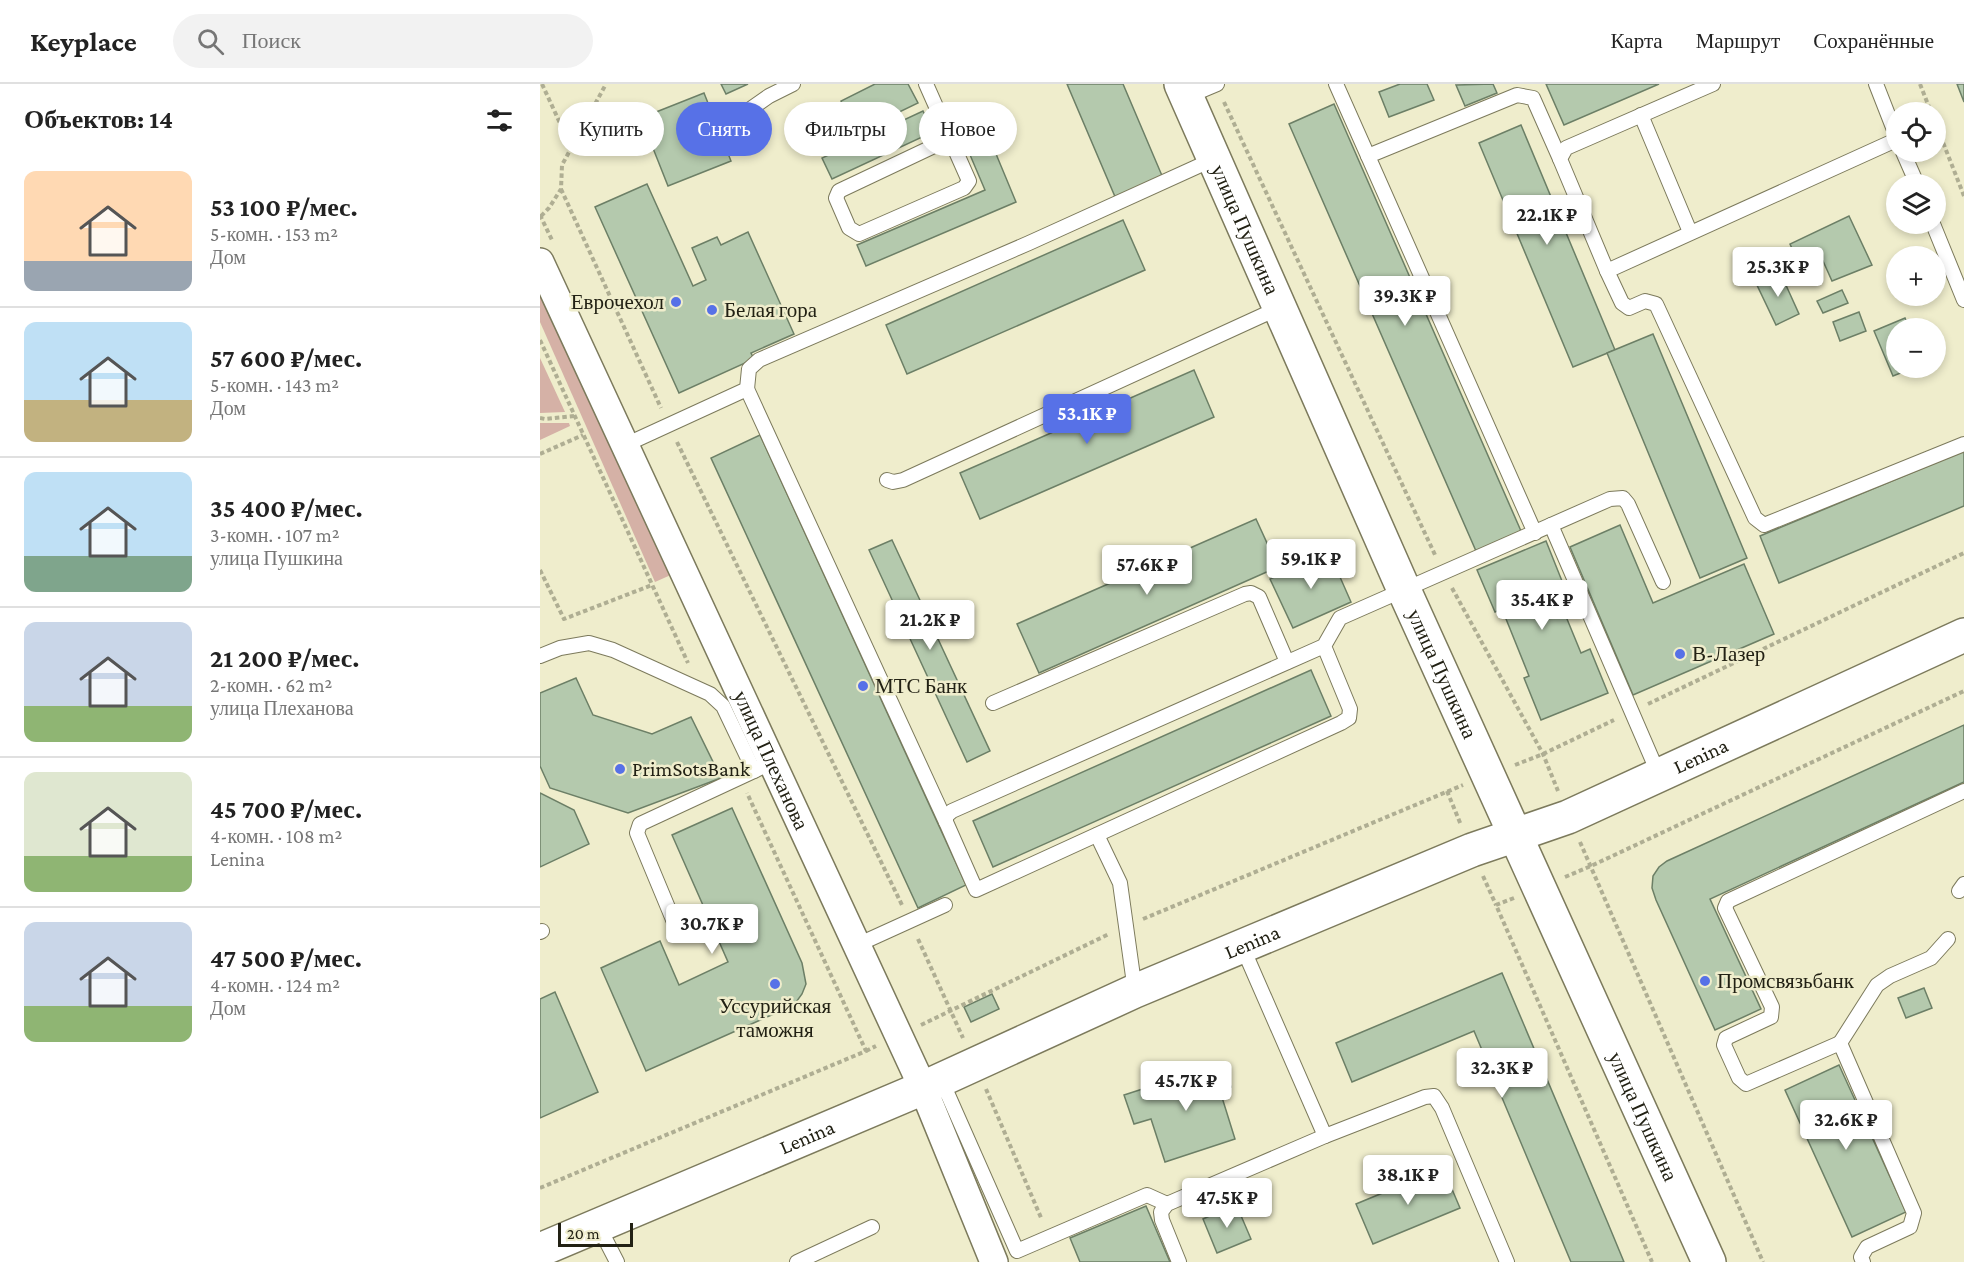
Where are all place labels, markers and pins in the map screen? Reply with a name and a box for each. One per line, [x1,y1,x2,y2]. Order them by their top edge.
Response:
pin: 22.1K ₽ [1492,195,1602,246]
pin: 25.3K ₽ [1723,247,1833,298]
pin: 39.3K ₽ [1350,276,1460,327]
place label: Еврочехол [571,290,664,314]
marker: Еврочехол [669,295,683,309]
place label: Белая гора [724,298,818,322]
marker: Белая гора [705,303,719,317]
pin: 53.1K ₽ [1032,394,1142,445]
pin: 59.1K ₽ [1256,539,1366,590]
pin: 57.6K ₽ [1092,545,1202,596]
pin: 35.4K ₽ [1487,580,1597,631]
pin: 21.2K ₽ [875,600,985,651]
place label: В-Лазер [1692,642,1765,666]
marker: В-Лазер [1673,647,1687,661]
place label: МТС Банк [875,674,968,698]
marker: МТС Банк [856,679,870,693]
place label: PrimSotsBank [632,757,750,781]
marker: PrimSotsBank [613,762,627,776]
pin: 30.7K ₽ [657,904,767,955]
place label: Промсвязьбанк [1717,969,1855,993]
marker: Промсвязьбанк [1698,974,1712,988]
marker: Уссурийская таможня [768,977,782,991]
place label: Уссурийская таможня [719,994,832,1042]
pin: 32.3K ₽ [1447,1048,1557,1099]
pin: 45.7K ₽ [1131,1061,1241,1112]
pin: 32.6K ₽ [1791,1100,1901,1151]
pin: 38.1K ₽ [1353,1155,1463,1206]
pin: 47.5K ₽ [1172,1178,1282,1229]

